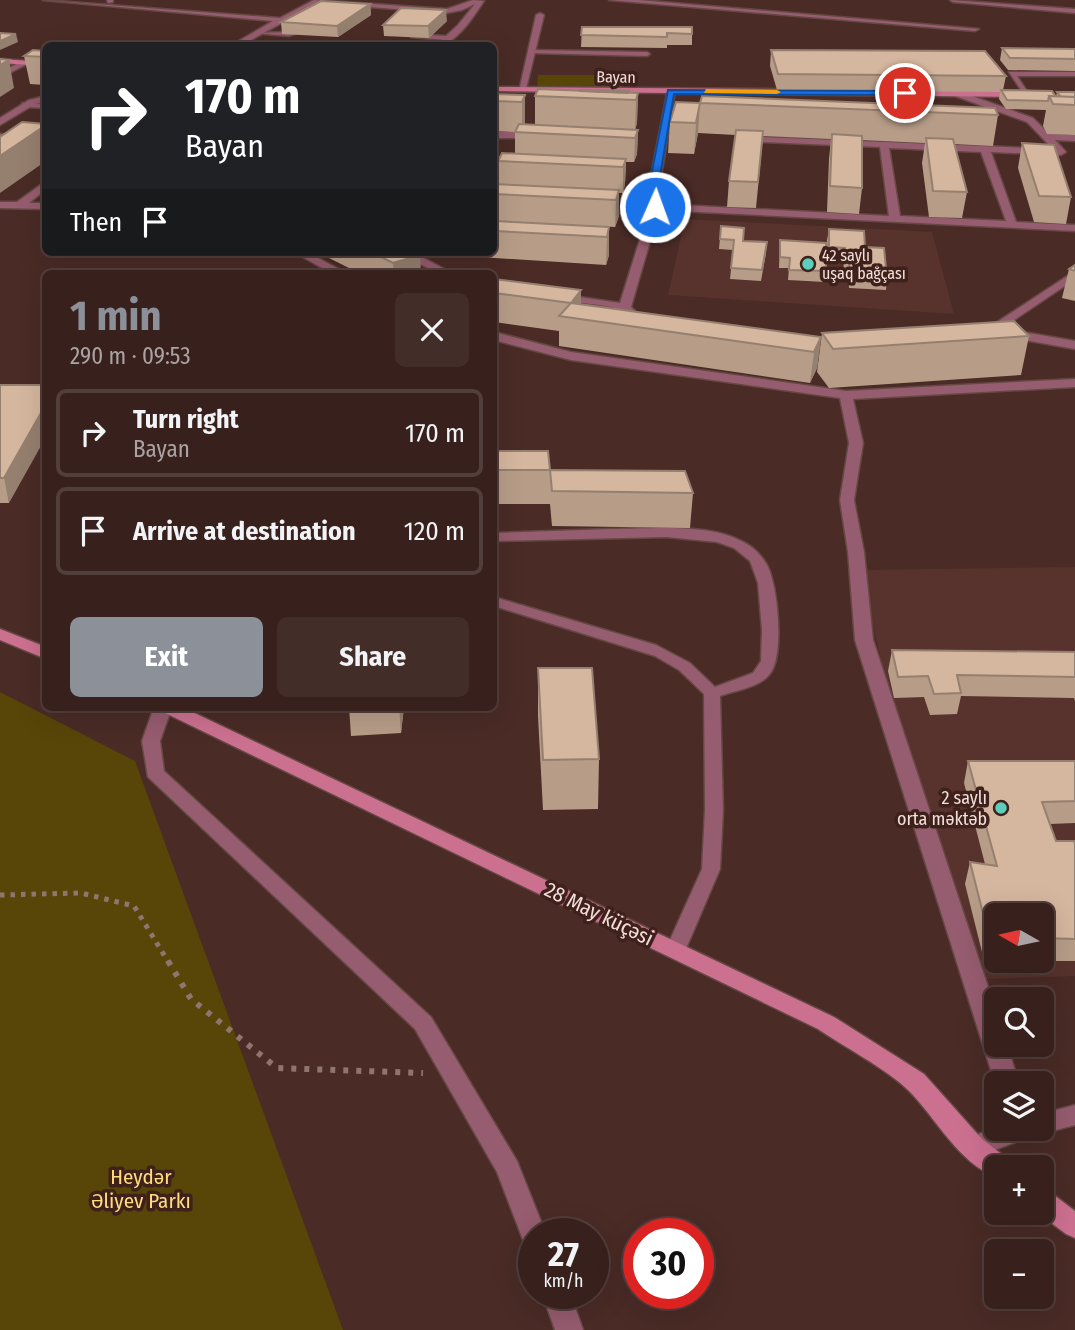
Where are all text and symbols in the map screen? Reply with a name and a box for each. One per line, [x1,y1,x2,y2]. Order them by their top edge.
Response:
pin [875,63,935,123]
text: 170 m [185,67,301,126]
street label: Bayan [596,67,636,87]
icon: right [70,70,161,161]
icon: arrive [886,74,924,112]
text: Bayan [185,127,264,165]
position arrow [618,170,692,244]
icon: arrive [136,203,174,241]
text: Then [70,207,122,238]
place label: 42 saylı uşaq bağçası [822,246,906,283]
marker: 42 saylı uşaq bağçası [800,256,816,272]
text: 1 min [70,291,161,341]
button: close [395,293,469,367]
text: 290 m · 09:53 [70,342,191,370]
text: Turn right [133,404,239,435]
icon: right [74,414,112,452]
text: 170 m [405,418,465,449]
text: Bayan [133,435,190,463]
icon: arrive [74,512,112,550]
text: Arrive at destination [133,516,356,547]
text: 120 m [404,516,465,547]
button: Exit [70,617,263,697]
button: Share [277,617,469,697]
place label: 2 saylı orta məktəb [897,787,987,830]
marker: 2 saylı orta məktəb [993,800,1009,816]
street label: 28 May küçəsi [540,876,658,952]
north arrow [984,903,1054,973]
map controls [984,903,1054,1309]
button: search [984,987,1054,1057]
button: layers [984,1071,1054,1141]
button: + [984,1155,1054,1225]
park label: Heydər Əliyev Parkı [91,1164,191,1214]
speed limit sign: 30 [623,1218,714,1309]
text: 27 [548,1233,579,1275]
button: − [984,1239,1054,1309]
text: km/h [543,1270,584,1292]

